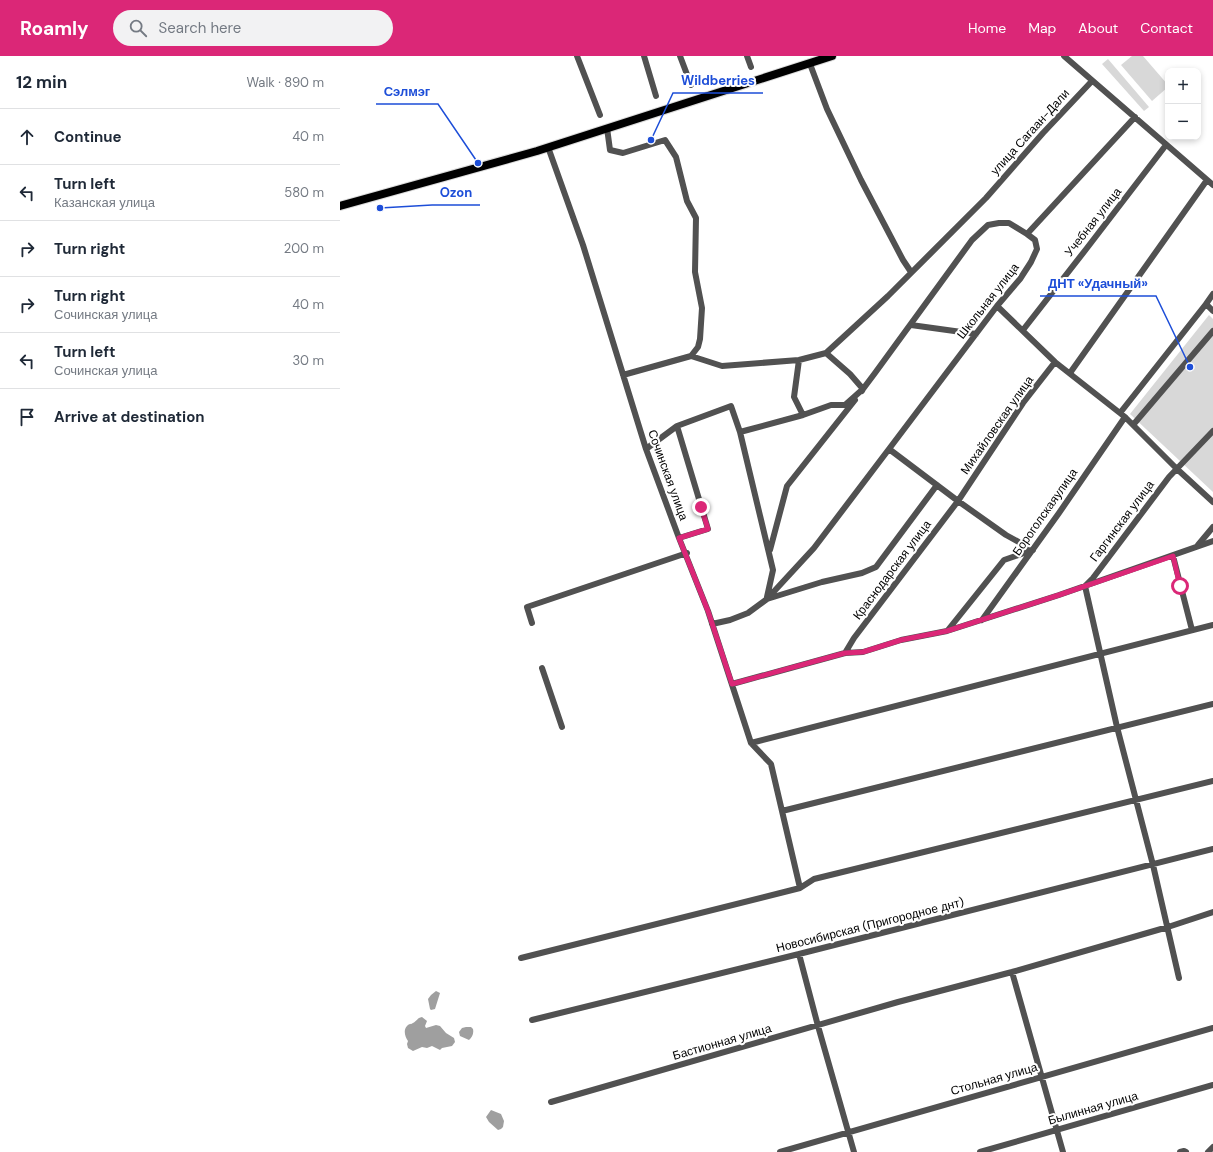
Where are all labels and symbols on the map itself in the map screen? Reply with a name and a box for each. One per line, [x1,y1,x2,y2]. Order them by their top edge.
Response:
callout: Wildberries [673,68,763,93]
text: Wildberries [681,72,755,89]
callout: Сэлмэг [376,79,438,104]
text: Сэлмэг [384,83,431,100]
street label: улица Сагаан-Дали [987,85,1073,179]
callout: Ozon [432,180,480,205]
text: Ozon [440,184,472,201]
street label: Учебная улица [1061,184,1125,260]
street label: Школьная улица [953,260,1023,342]
callout: ДНТ «Удачный» [1040,271,1156,296]
text: ДНТ «Удачный» [1048,275,1148,292]
street label: Михайловская улица [957,372,1037,477]
street label: Сочинская улица [644,427,692,523]
street label: Бороголскаяулица [1009,465,1081,559]
street label: Гаргинская улица [1086,477,1158,565]
route end [692,498,710,516]
street label: Краснодарская улица [849,517,935,623]
route start [1171,577,1189,595]
street label: Новосибирская (Пригородное днт) [774,894,966,956]
street label: Бастионная улица [671,1020,774,1064]
street label: Стольная улица [949,1059,1040,1099]
street label: Былинная улица [1046,1087,1140,1128]

